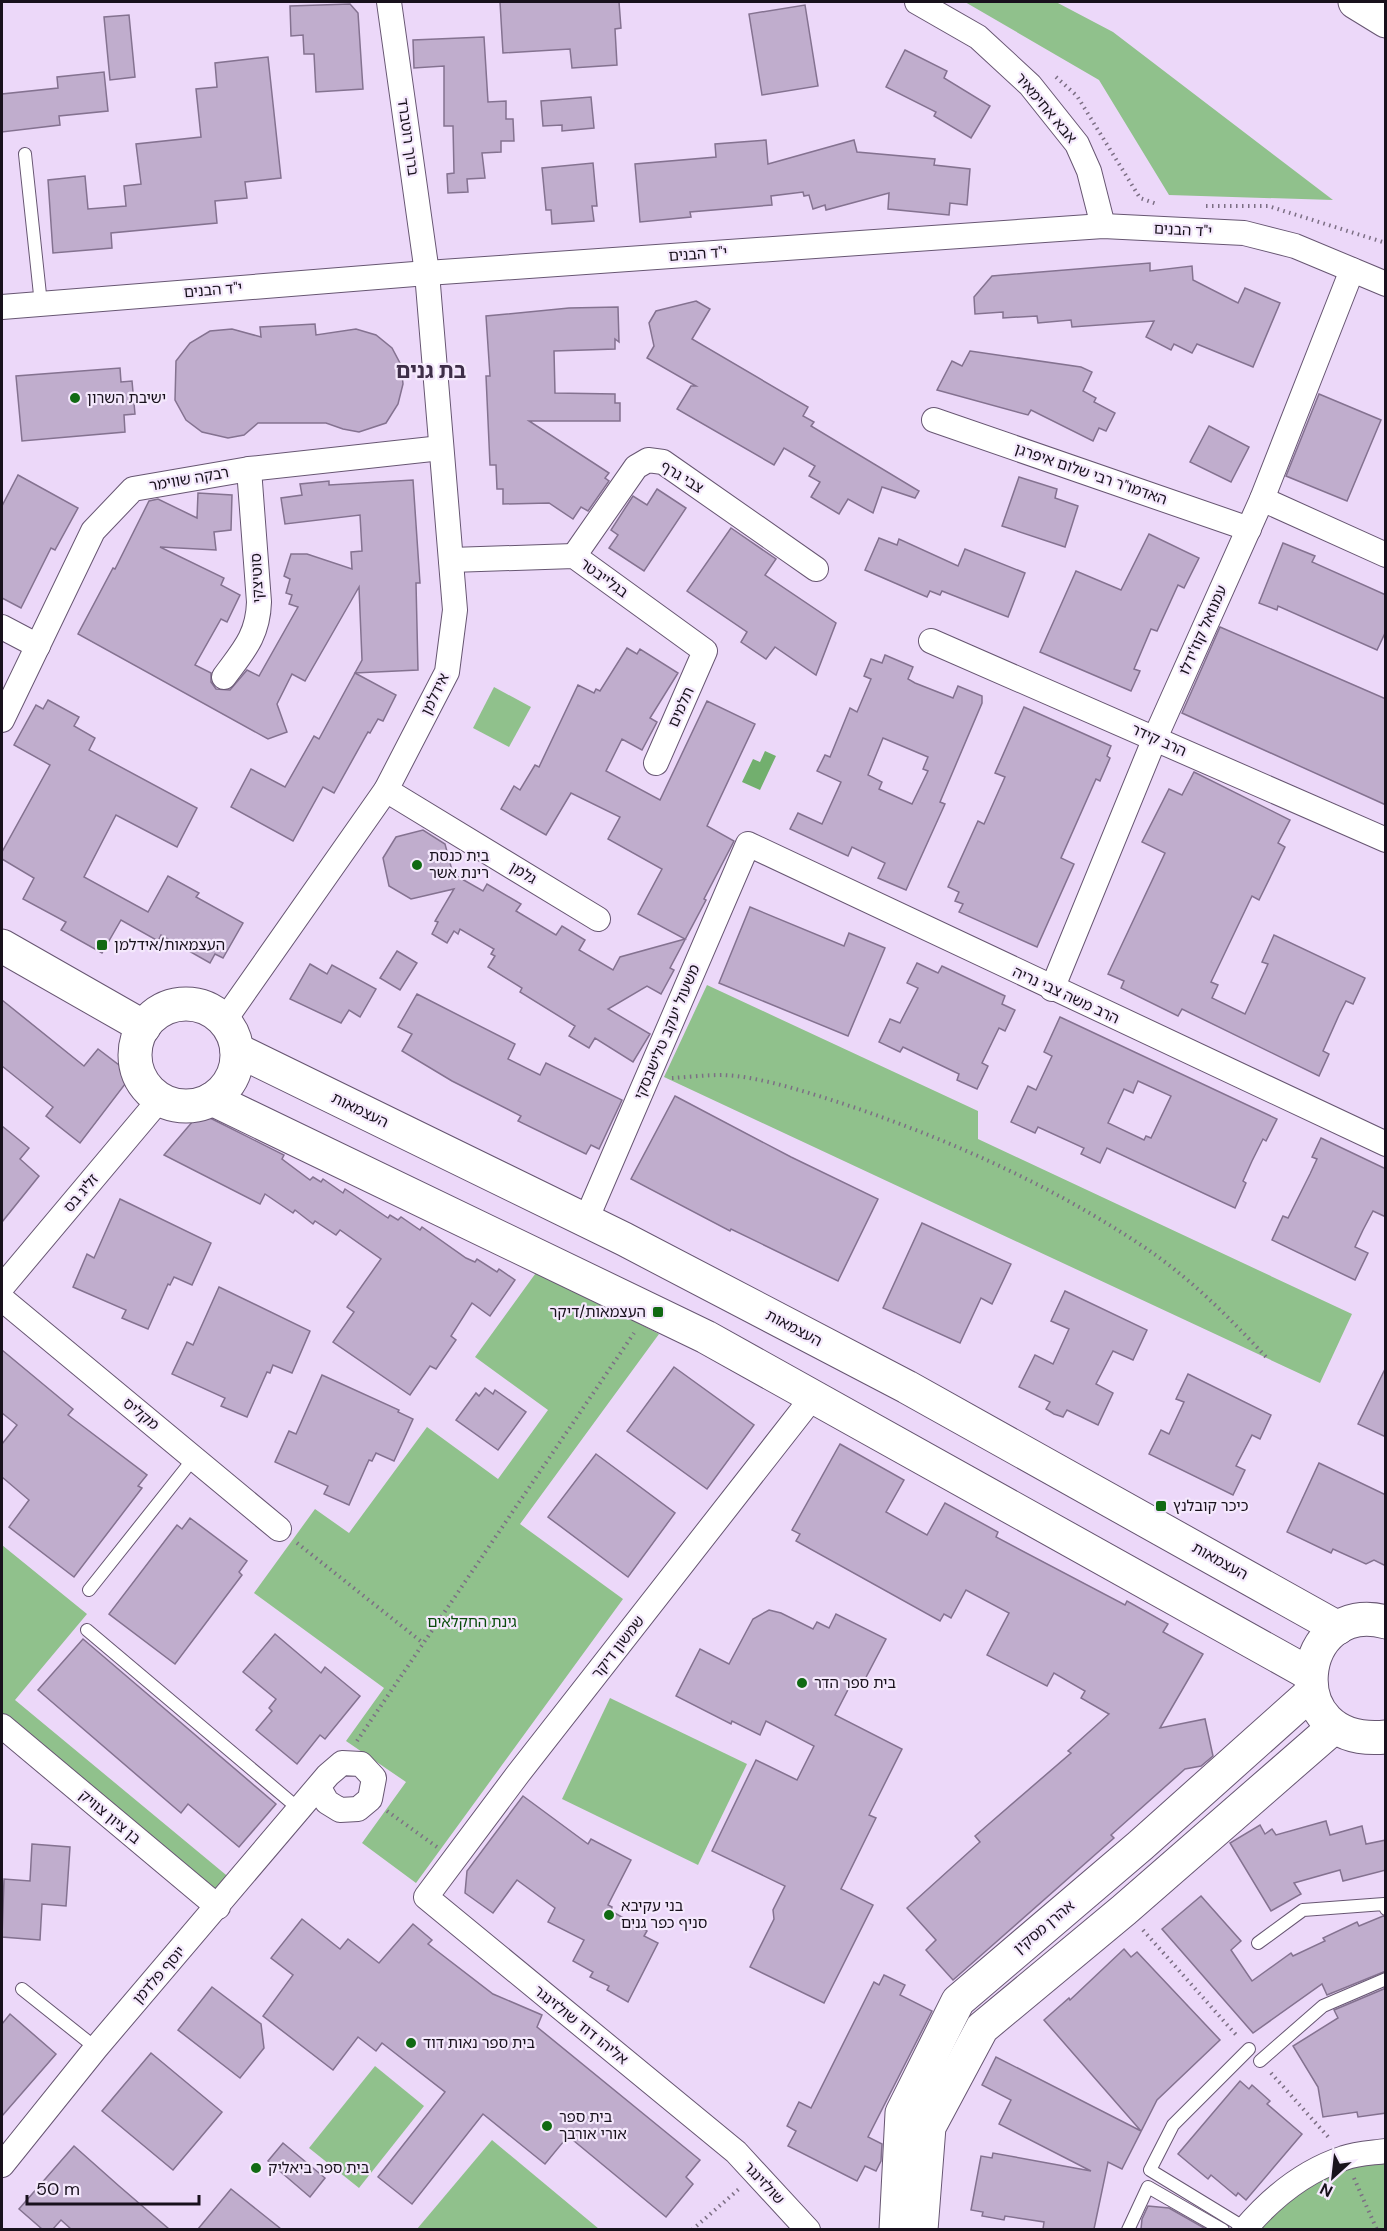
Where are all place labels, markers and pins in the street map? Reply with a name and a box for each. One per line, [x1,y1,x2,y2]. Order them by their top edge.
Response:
place label: ישיבת השרון [87,388,166,408]
marker: ישיבת השרון [68,391,82,405]
place label: בית כנסת רינת אשר [429,846,490,883]
marker: בית כנסת רינת אשר [410,858,424,872]
place label: העצמאות/אידלמן [114,935,225,955]
marker: העצמאות/אידלמן [95,938,109,952]
place label: העצמאות/דיקר [550,1302,646,1322]
marker: העצמאות/דיקר [651,1305,665,1319]
place label: כיכר קובלנץ [1173,1496,1249,1516]
marker: כיכר קובלנץ [1154,1499,1168,1513]
place label: בית ספר הדר [814,1673,897,1693]
marker: בית ספר הדר [795,1676,809,1690]
place label: בני עקיבא סניף כפר גנים [621,1896,707,1933]
marker: בני עקיבא סניף כפר גנים [602,1908,616,1922]
place label: בית ספר נאות דוד [423,2033,535,2053]
marker: בית ספר נאות דוד [404,2036,418,2050]
place label: בית ספר אורי אורבך [559,2107,627,2144]
marker: בית ספר אורי אורבך [540,2119,554,2133]
place label: בית ספר ביאליק [268,2158,370,2178]
marker: בית ספר ביאליק [249,2161,263,2175]

